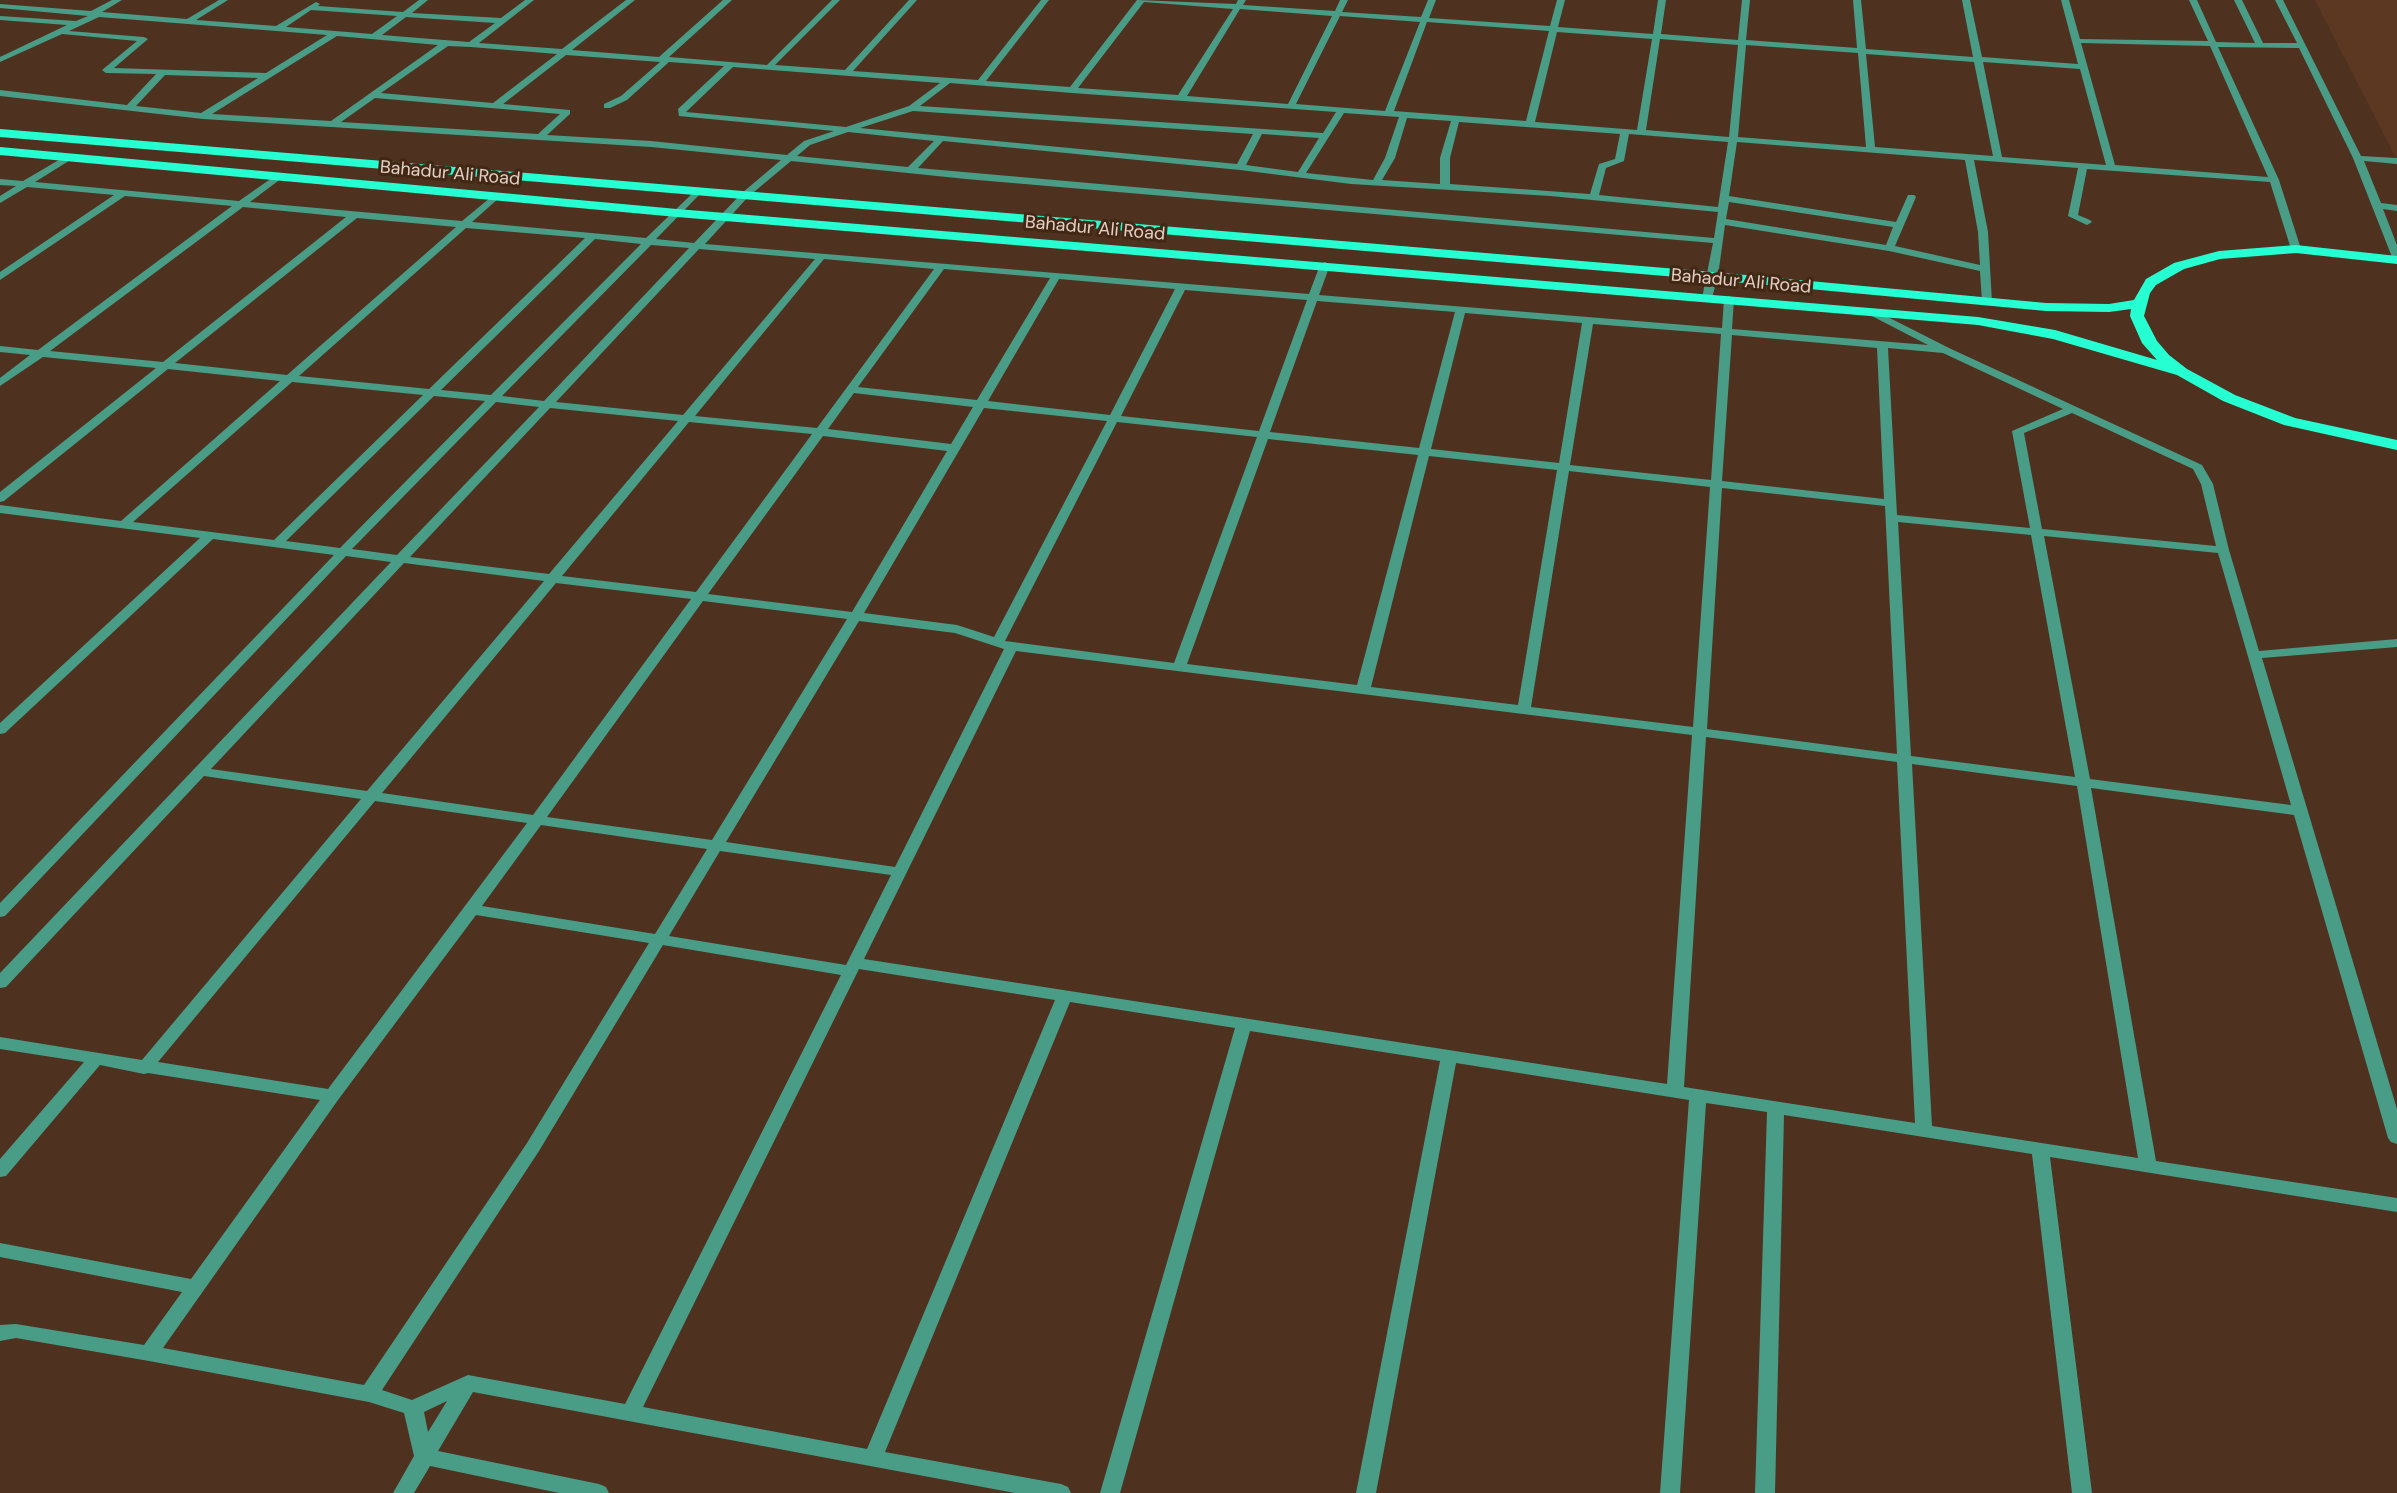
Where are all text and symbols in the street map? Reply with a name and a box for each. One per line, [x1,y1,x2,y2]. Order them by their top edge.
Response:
street label: Bahadur Ali Road [379,157,521,191]
street label: Bahadur Ali Road [1024,212,1166,246]
street label: Bahadur Ali Road [1670,265,1812,299]

